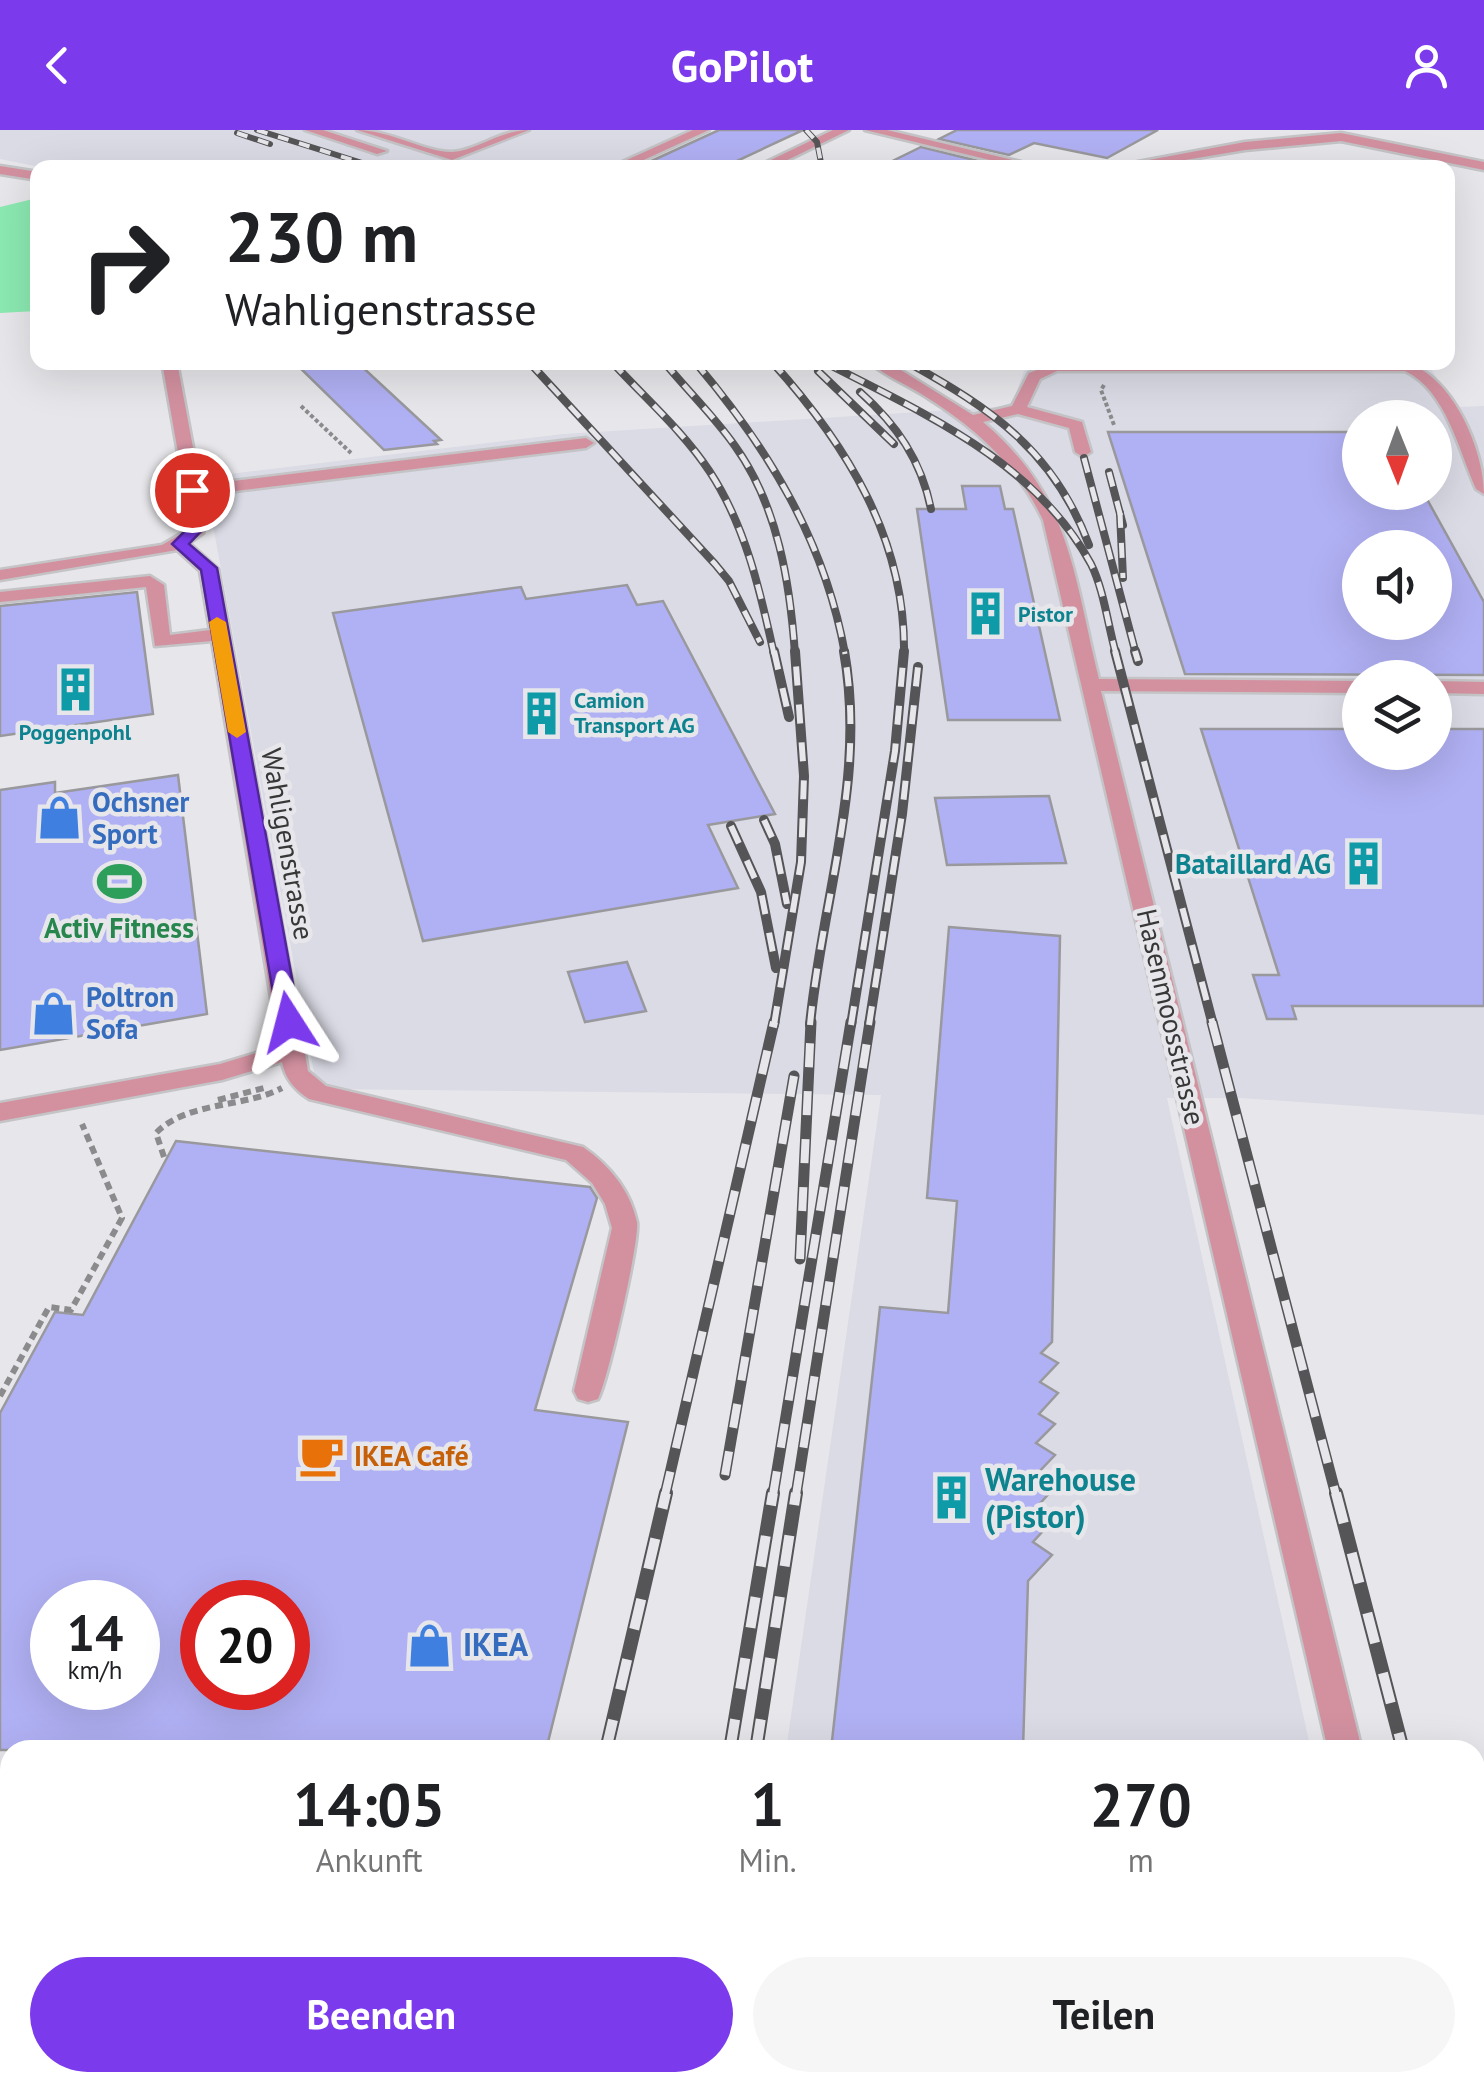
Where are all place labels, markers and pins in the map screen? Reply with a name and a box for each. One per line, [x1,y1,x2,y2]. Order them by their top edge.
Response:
pin [150,448,235,533]
building icon: Pistor [961,590,1009,638]
place label: Pistor [1018,600,1073,628]
building icon: Poggenpohl [51,666,99,714]
place label: Camion Transport AG [574,686,695,739]
building icon: Camion Transport AG [517,689,565,737]
place label: Poggenpohl [19,718,132,746]
place label: Ochsner Sport [92,783,189,852]
shop icon: Ochsner Sport [35,794,83,842]
building icon: Bataillard AG [1340,840,1388,888]
place label: Bataillard AG [1175,845,1331,882]
sports icon: Activ Fitness [95,858,143,906]
place label: Activ Fitness [44,909,194,946]
place label: Poltron Sofa [86,978,174,1047]
shop icon: Poltron Sofa [29,989,77,1037]
cafe icon: IKEA Café [297,1432,345,1480]
place label: IKEA Café [354,1437,469,1474]
place label: Warehouse (Pistor) [985,1458,1136,1537]
building icon: Warehouse (Pistor) [928,1474,976,1522]
shop icon: IKEA [406,1621,454,1669]
place label: IKEA [463,1623,529,1665]

